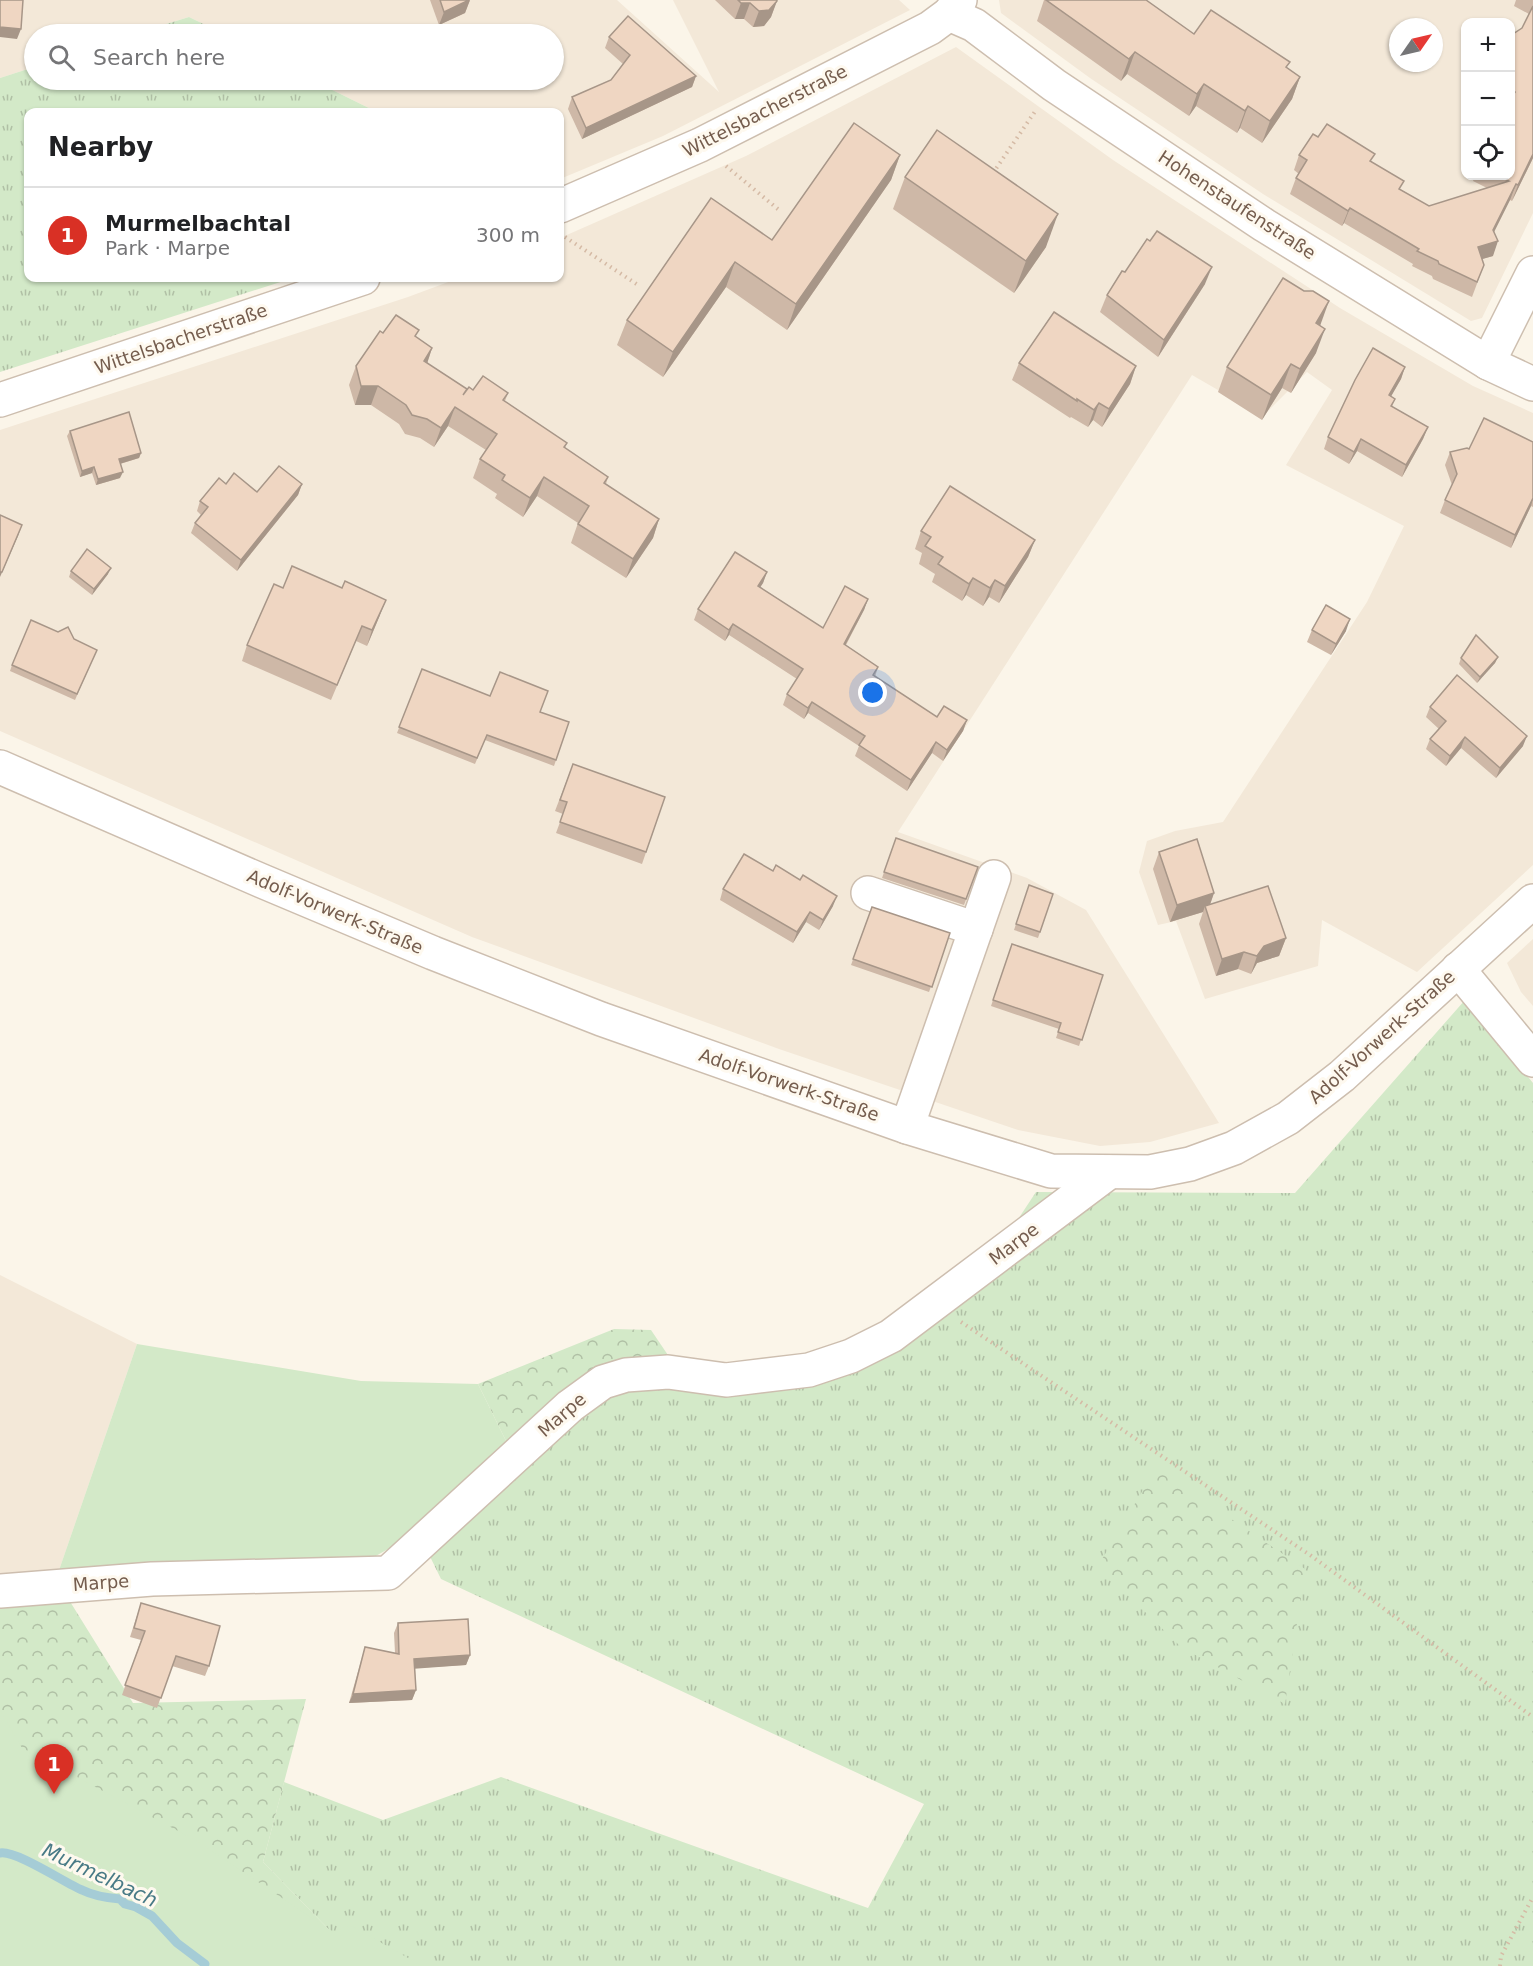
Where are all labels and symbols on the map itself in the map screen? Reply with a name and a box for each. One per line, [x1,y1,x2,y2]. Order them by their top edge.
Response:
north arrow [1389,18,1443,72]
street label: Wittelsbacherstraße [679,60,850,161]
street label: Hohenstaufenstraße [1155,146,1320,263]
street label: Wittelsbacherstraße [92,299,270,378]
your location [858,678,887,707]
street label: Adolf-Vorwerk-Straße [244,865,426,958]
street label: Adolf-Vorwerk-Straße [1304,966,1459,1108]
street label: Adolf-Vorwerk-Straße [696,1044,882,1125]
street label: Marpe [985,1218,1043,1269]
street label: Marpe [533,1388,590,1441]
street label: Marpe [72,1570,130,1595]
pin: 1 [34,1744,74,1794]
water label: Murmelbach [39,1838,161,1912]

